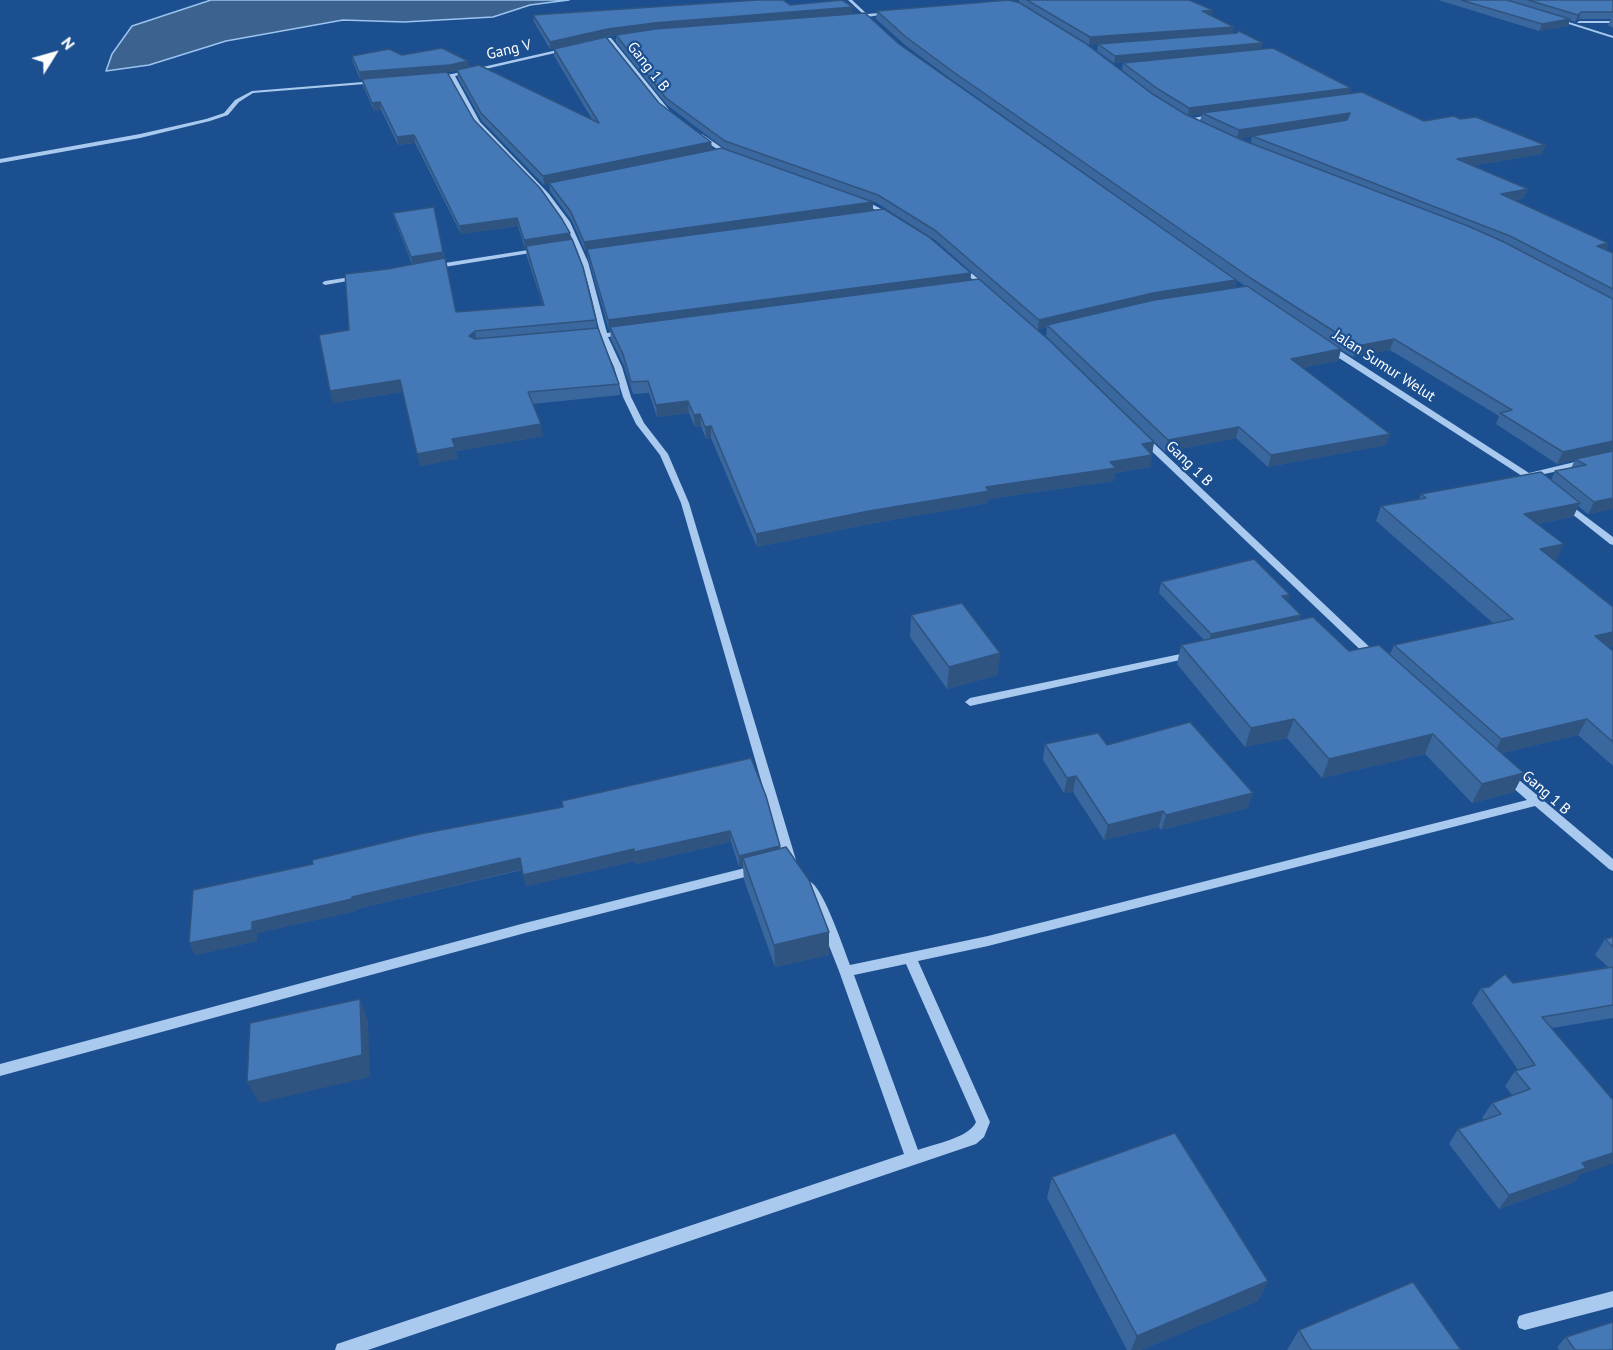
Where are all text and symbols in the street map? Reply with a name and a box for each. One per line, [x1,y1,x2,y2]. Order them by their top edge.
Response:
north arrow [24,24,84,84]
text: N [57,33,80,53]
street label: Gang V [485,36,533,64]
street label: Gang 1 B [623,39,673,95]
street label: Jalan Sumur Welut [1330,326,1438,406]
street label: Gang 1 B [1162,437,1216,491]
street label: Gang 1 B [1518,767,1574,819]

